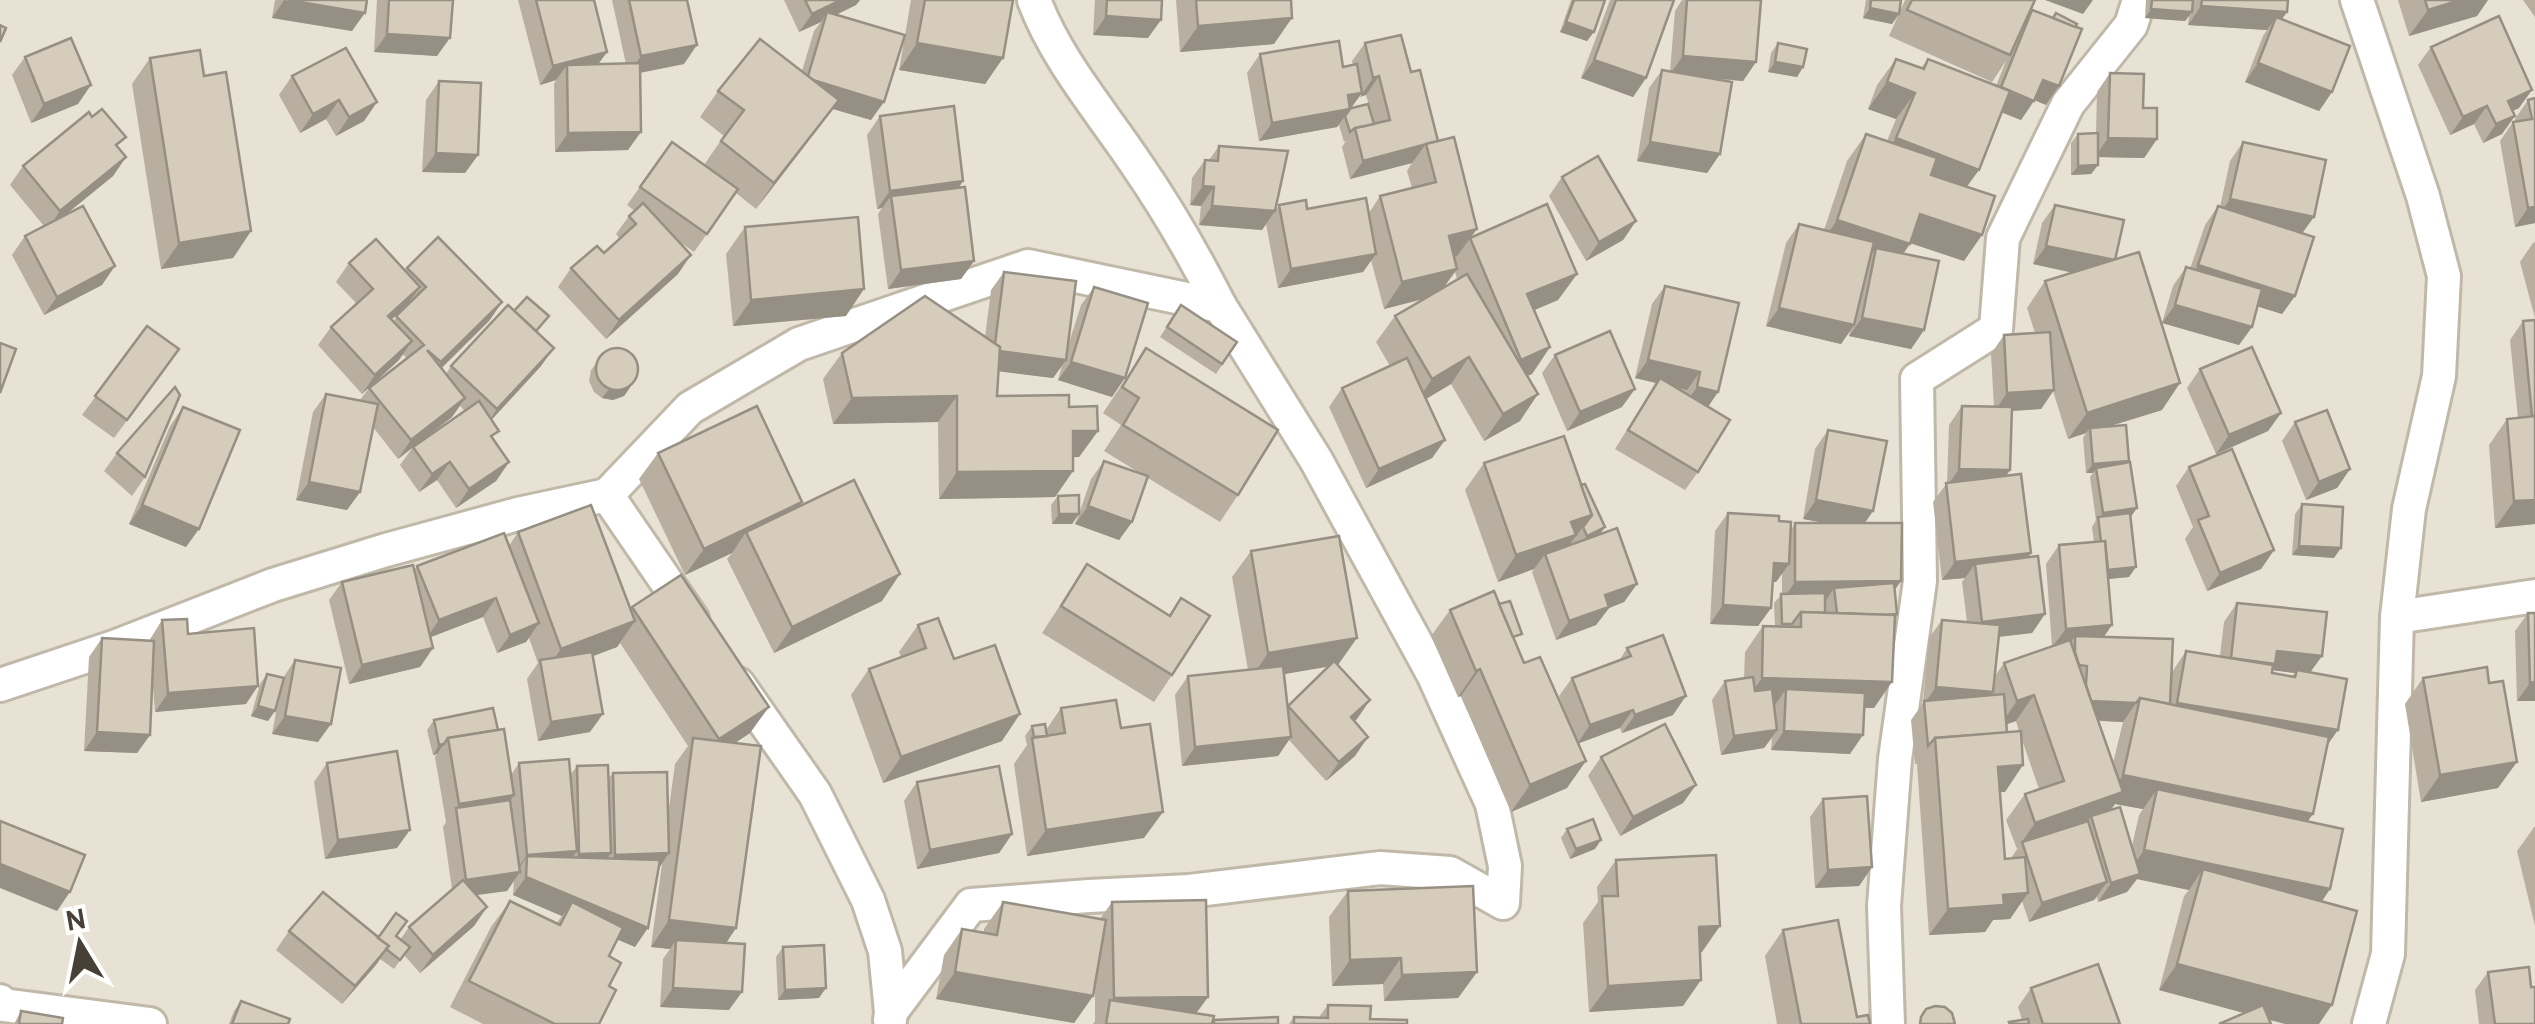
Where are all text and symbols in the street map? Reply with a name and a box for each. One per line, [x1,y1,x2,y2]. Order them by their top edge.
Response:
north arrow [30,894,130,994]
text: N [63,903,89,942]

